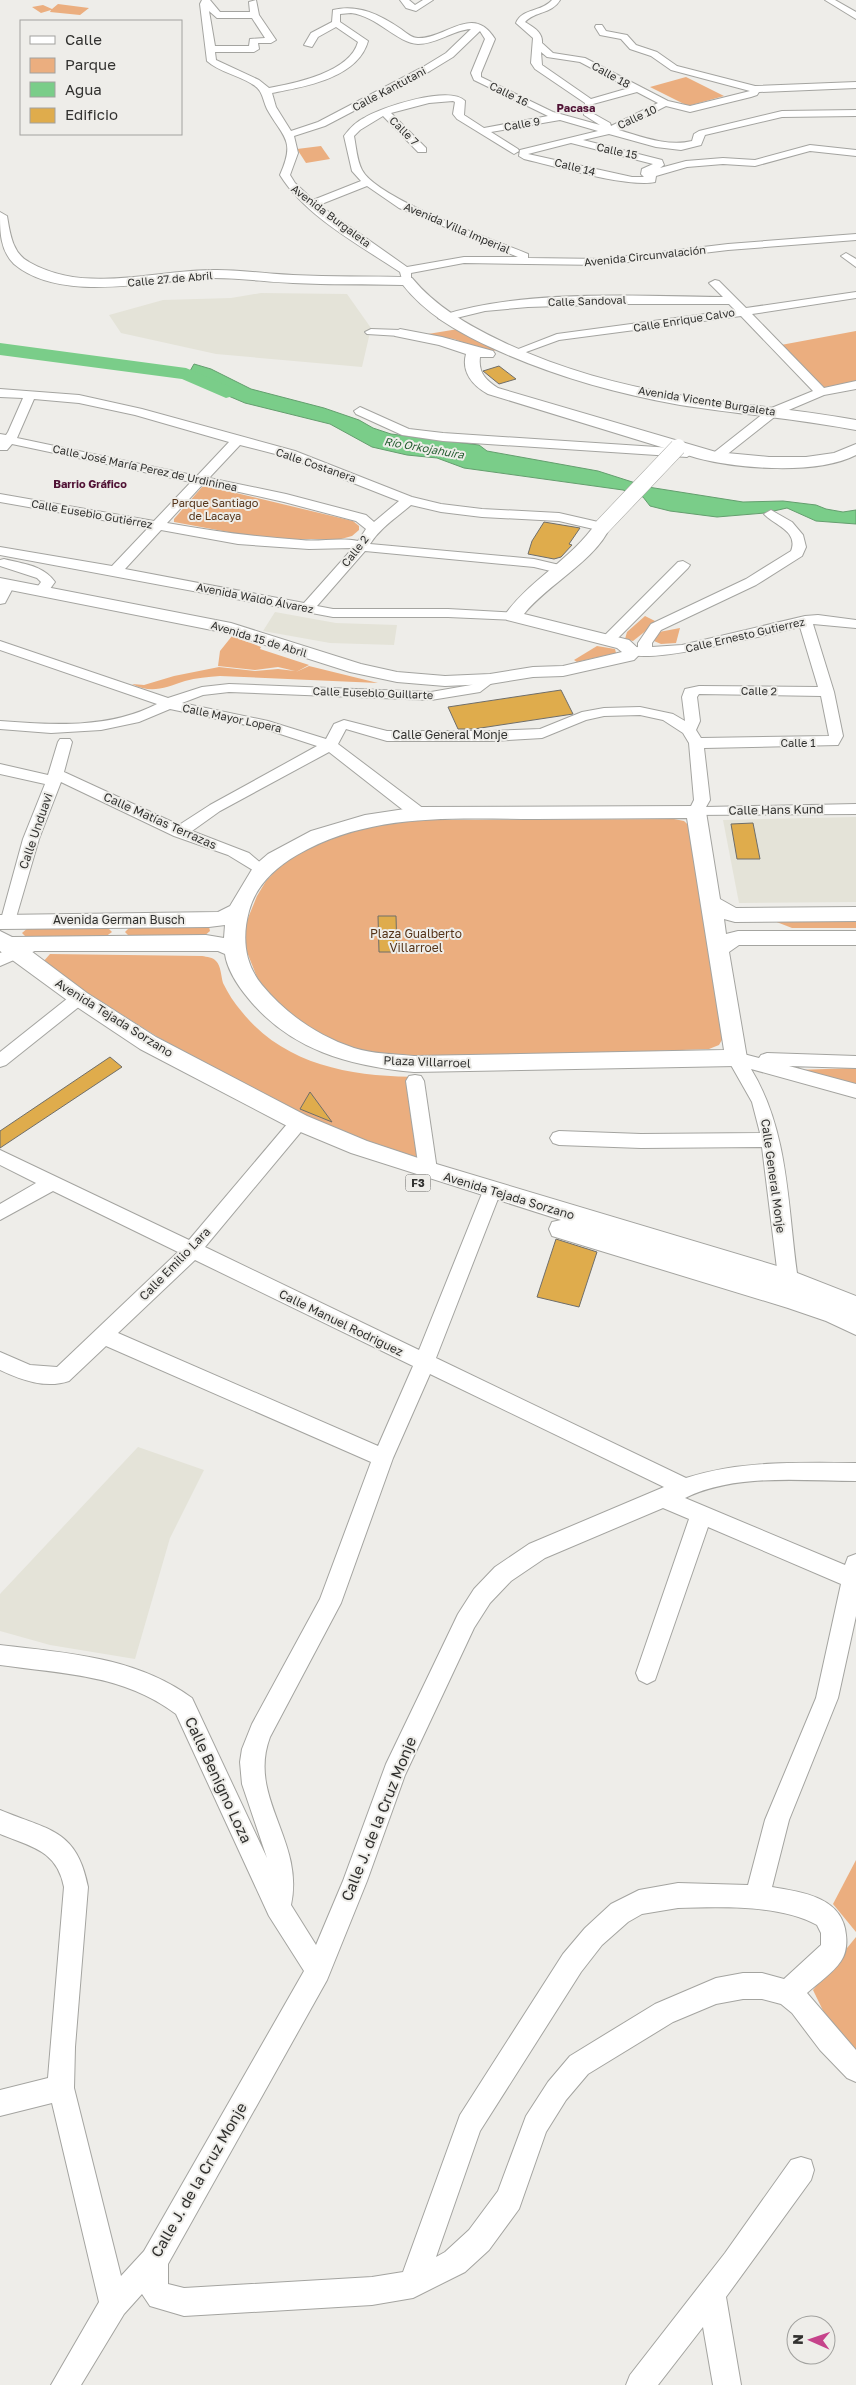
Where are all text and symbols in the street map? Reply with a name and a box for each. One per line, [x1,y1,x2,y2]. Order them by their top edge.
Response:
legend [20,20,182,135]
text: Calle [65,30,102,48]
text: Parque [65,55,116,73]
street label: Calle 18 [590,59,633,91]
street label: Calle Kantutani [350,64,428,113]
street label: Calle 16 [488,79,531,109]
text: Agua [65,80,102,98]
district label: Pacasa [557,101,595,114]
street label: Calle 10 [615,102,659,131]
text: Edificio [65,105,118,123]
street label: Calle 7 [387,113,422,148]
street label: Calle 9 [503,114,541,133]
street label: Calle 15 [595,140,639,161]
street label: Calle 14 [553,155,597,178]
street label: Avenida Burgaleta [289,182,374,250]
street label: Avenida Villa Imperial [402,199,513,256]
street label: Avenida Circunvalación [583,243,706,268]
street label: Calle 27 de Abril [127,268,214,289]
street label: Calle Sandoval [548,293,627,308]
street label: Calle Enrique Calvo [632,305,736,334]
street label: Avenida Vicente Burgaleta [637,383,777,418]
water label: Río Orkojahuira [383,434,466,462]
street label: Calle José María Perez de Urdininea [52,442,239,493]
street label: Calle Costanera [274,445,358,484]
district label: Barrio Gráfico [53,477,127,490]
street label: Calle Eusebio Gutiérrez [30,496,154,531]
park label: Parque Santiago de Lacaya [172,496,259,522]
street label: Calle 2 [338,532,371,569]
street label: Avenida Waldo Álvarez [195,580,315,615]
street label: Calle Ernesto Gutierrez [684,614,806,655]
street label: Avenida 15 de Abril [210,618,309,659]
street label: Calle Euseblo Guillarte [312,684,434,701]
street label: Calle 2 [741,684,777,697]
street label: Calle Mayor Lopera [181,701,283,734]
street label: Calle General Monje [392,727,508,742]
street label: Calle 1 [780,736,816,749]
street label: Calle Matías Terrazas [101,789,219,852]
street label: Calle Unduavi [15,791,56,871]
street label: Calle Hans Kund [728,801,824,818]
street label: Avenida German Busch [53,912,185,927]
park label: Plaza Gualberto Villarroel [370,926,462,955]
street label: Avenida Tejada Sorzano [53,975,176,1060]
street label: Plaza Villarroel [383,1052,471,1071]
street label: Calle General Monje [758,1118,789,1234]
street label: Avenida Tejada Sorzano [442,1168,576,1223]
road number: F3 [406,1174,430,1192]
street label: Calle Emilio Lara [136,1224,213,1303]
street label: Calle Manuel Rodriguez [277,1286,406,1359]
street label: Calle Benigno Loza [182,1714,256,1846]
street label: Calle J. de la Cruz Monje [337,1733,419,1903]
street label: Calle J. de la Cruz Monje [146,2099,250,2260]
north arrow [786,2315,836,2365]
text: N [789,2334,806,2345]

